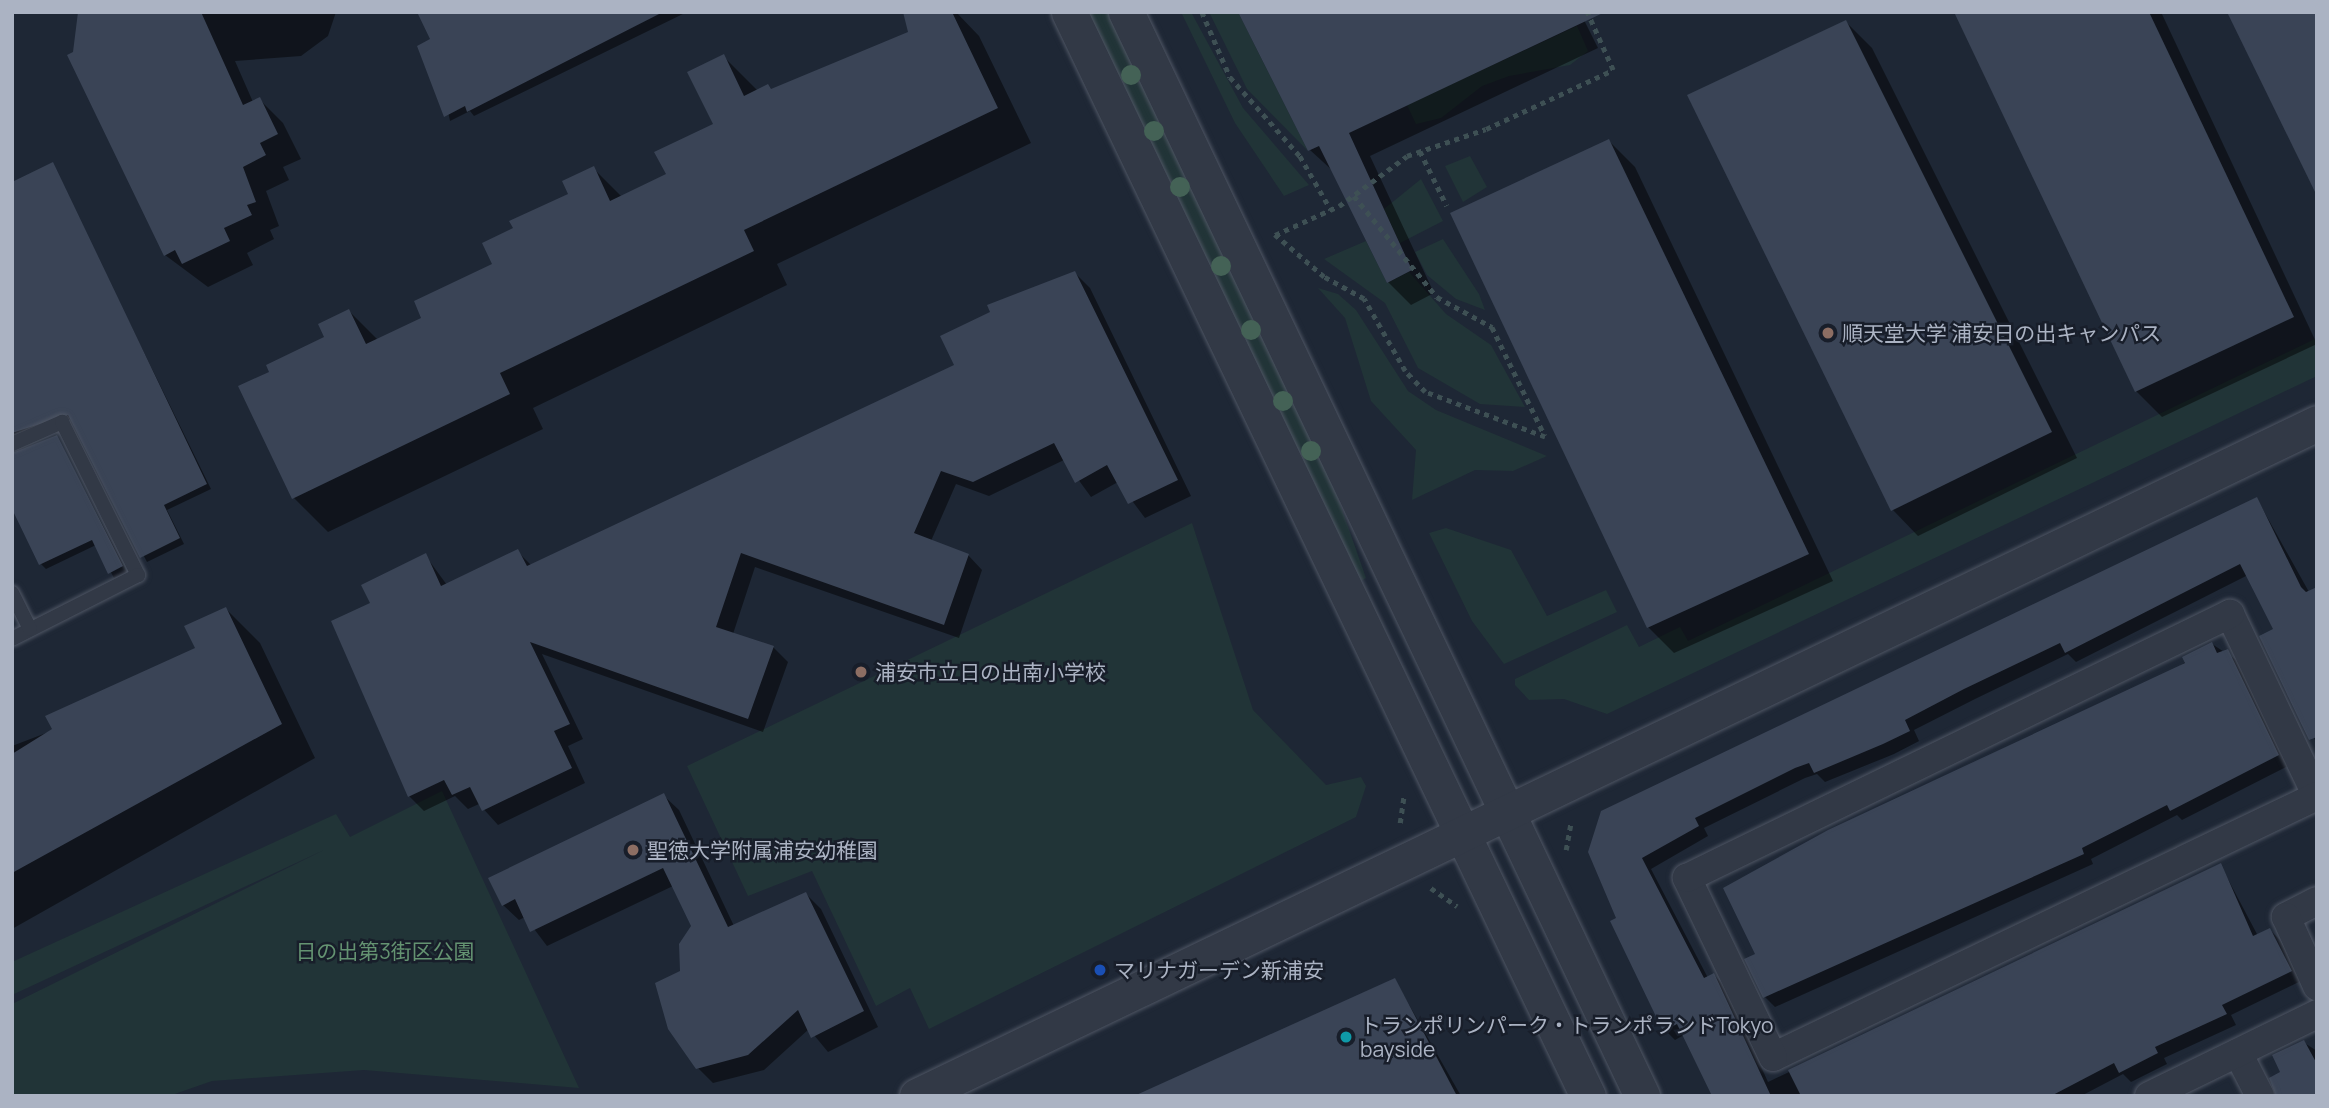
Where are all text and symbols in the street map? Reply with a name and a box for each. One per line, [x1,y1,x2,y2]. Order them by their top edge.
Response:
place label: 順天堂大学 浦安日の出キャンパス [1842,320,2161,346]
marker: 順天堂大学 浦安日の出キャンパス [1820,325,1836,341]
place label: 浦安市立日の出南小学校 [875,659,1106,685]
marker: 浦安市立日の出南小学校 [853,664,869,680]
place label: 聖徳大学附属浦安幼稚園 [647,837,878,863]
marker: 聖徳大学附属浦安幼稚園 [625,842,641,858]
park label: 日の出第3街区公園 [295,938,475,964]
place label: マリナガーデン新浦安 [1114,957,1324,983]
marker: マリナガーデン新浦安 [1092,962,1108,978]
place label: トランポリンパーク・トランポランドTokyo bayside [1360,1012,1773,1062]
marker: トランポリンパーク・トランポランドTokyo bayside [1338,1029,1354,1045]

